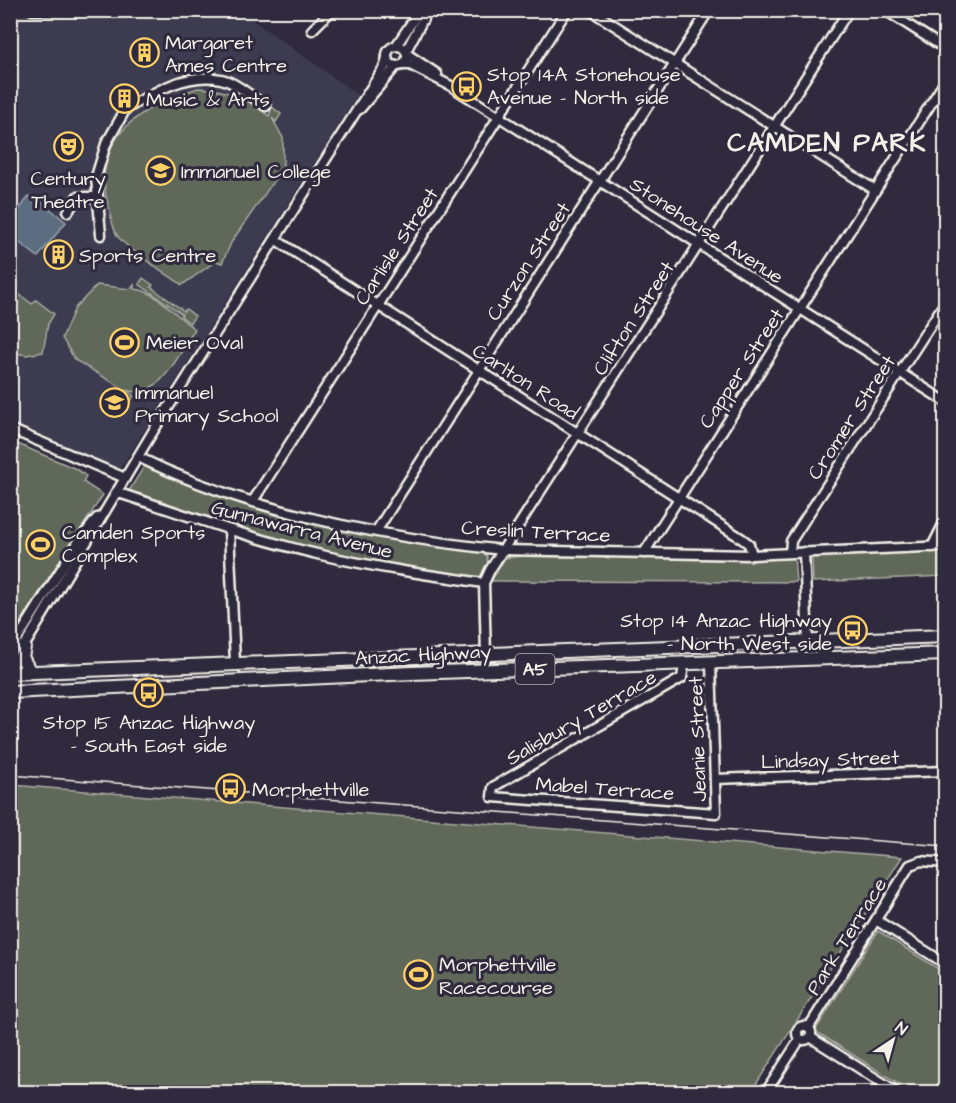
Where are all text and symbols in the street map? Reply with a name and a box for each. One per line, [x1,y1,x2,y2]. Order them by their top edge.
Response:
place label: Margaret Ames Centre [165,29,287,80]
building icon: Margaret Ames Centre [128,37,160,69]
place label: Stop 14A Stonehouse Avenue - North side [487,61,681,112]
bus stop icon: Stop 14A Stonehouse Avenue - North side [450,70,482,102]
building icon: Music & Arts [109,83,141,115]
place label: Music & Arts [146,86,270,114]
district label: CAMDEN PARK [727,125,927,161]
theatre icon: Century Theatre [52,131,84,163]
school or university icon: Immanuel College [144,155,176,187]
place label: Immanuel College [181,158,331,187]
place label: Century Theatre [30,165,106,216]
street label: Stonehouse Avenue [624,171,789,291]
street label: Carlisle Street [348,182,445,311]
street label: Curzon Street [480,197,578,326]
building icon: Sports Centre [42,239,74,271]
place label: Sports Centre [79,242,217,270]
street label: Clifton Street [586,256,681,381]
street label: Capper Street [692,303,791,434]
sports icon: Meier Oval [109,326,141,358]
place label: Meier Oval [146,329,243,357]
street label: Carlton Road [467,337,584,427]
street label: Cromer Street [801,350,903,485]
place label: Immanuel Primary School [135,379,279,431]
school or university icon: Immanuel Primary School [98,387,130,419]
street label: Gunnawarra Avenue [208,494,395,566]
street label: Creslin Terrace [461,514,611,550]
place label: Camden Sports Complex [62,519,205,570]
sports icon: Camden Sports Complex [25,528,57,560]
place label: Stop 14 Anzac Highway - North West side [620,607,832,658]
bus stop icon: Stop 14 Anzac Highway - North West side [837,615,869,647]
street label: Anzac Highway [354,637,492,674]
road number: A5 [516,654,554,684]
street label: Salisbury Terrace [501,663,663,773]
bus stop icon: Stop 15 Anzac Highway - South East side [133,676,165,708]
street label: Jeanie Street [682,676,714,802]
place label: Stop 15 Anzac Highway - South East side [43,709,255,760]
street label: Lindsay Street [761,744,900,777]
street label: Mabel Terrace [535,770,675,808]
bus stop icon: Morphettville [215,773,247,805]
place label: Morphettville [252,776,370,804]
street label: Park Terrace [800,872,894,1000]
place label: Morphettville Racecourse [439,951,557,1002]
sports icon: Morphettville Racecourse [402,959,434,991]
north arrow [863,1010,923,1070]
text: N [891,1017,912,1041]

